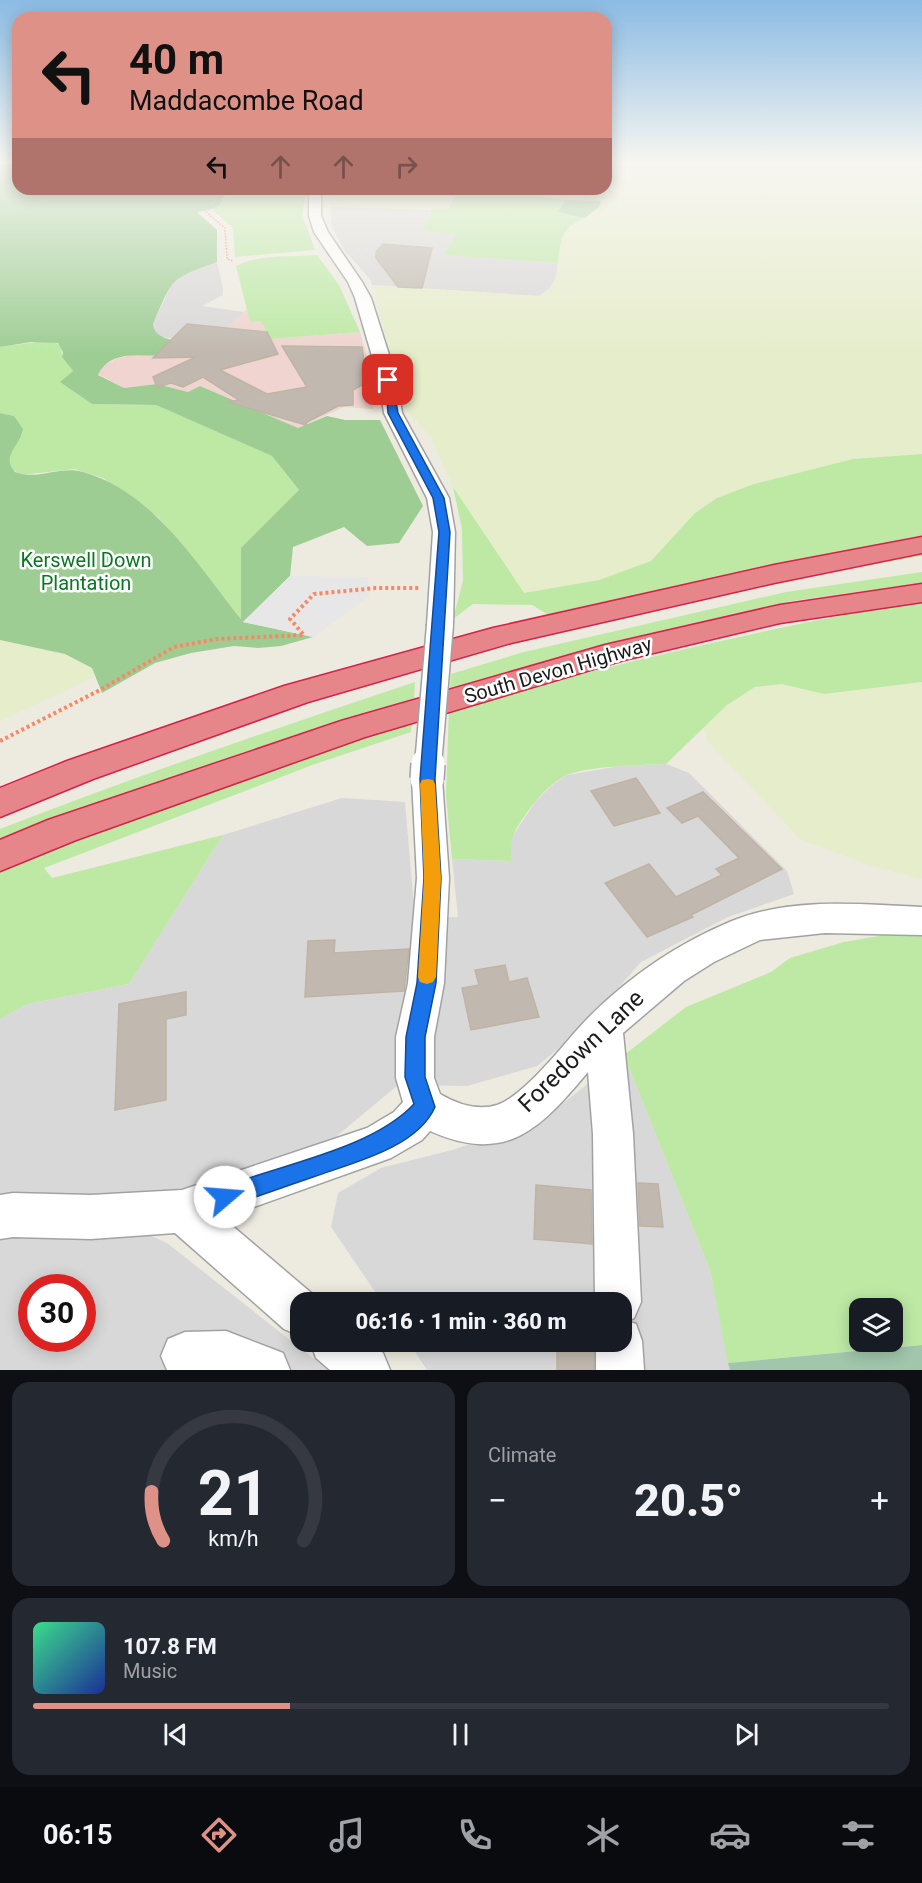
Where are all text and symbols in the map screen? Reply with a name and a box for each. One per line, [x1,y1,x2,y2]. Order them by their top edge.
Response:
text: 40 m [129,35,224,84]
icon: left [30,36,108,114]
text: Maddacombe Road [129,85,364,117]
icon: left [201,150,234,183]
icon: ahead [264,150,297,183]
icon: ahead [327,150,360,183]
icon: right [390,150,423,183]
pin [362,354,413,405]
icon: arrive [371,363,404,396]
park label: Kerswell Down Plantation [21,548,151,595]
street label: South Devon Highway [461,632,655,708]
street label: Foredown Lane [512,984,650,1118]
position arrow [193,1165,257,1229]
speed limit sign: 30 [18,1274,96,1352]
map controls [849,1298,903,1352]
button: layers [849,1298,903,1352]
text: 06:16 · 1 min · 360 m [356,1309,566,1334]
text: Climate [488,1443,556,1467]
text: 21 [198,1457,269,1530]
text: 20.5° [634,1474,743,1527]
text: − [488,1481,507,1520]
text: + [870,1481,889,1520]
text: km/h [208,1526,259,1551]
text: 107.8 FM [123,1634,217,1659]
text: Music [123,1659,177,1683]
icon: previous [159,1718,192,1751]
icon: pause [444,1718,477,1751]
icon: next [730,1718,763,1751]
icon: directions [198,1814,240,1856]
icon: music [326,1814,368,1856]
icon: phone [454,1814,496,1856]
icon: climate [582,1814,624,1856]
icon: car [709,1814,751,1856]
icon: filters [837,1814,879,1856]
text: 06:15 [43,1819,112,1851]

